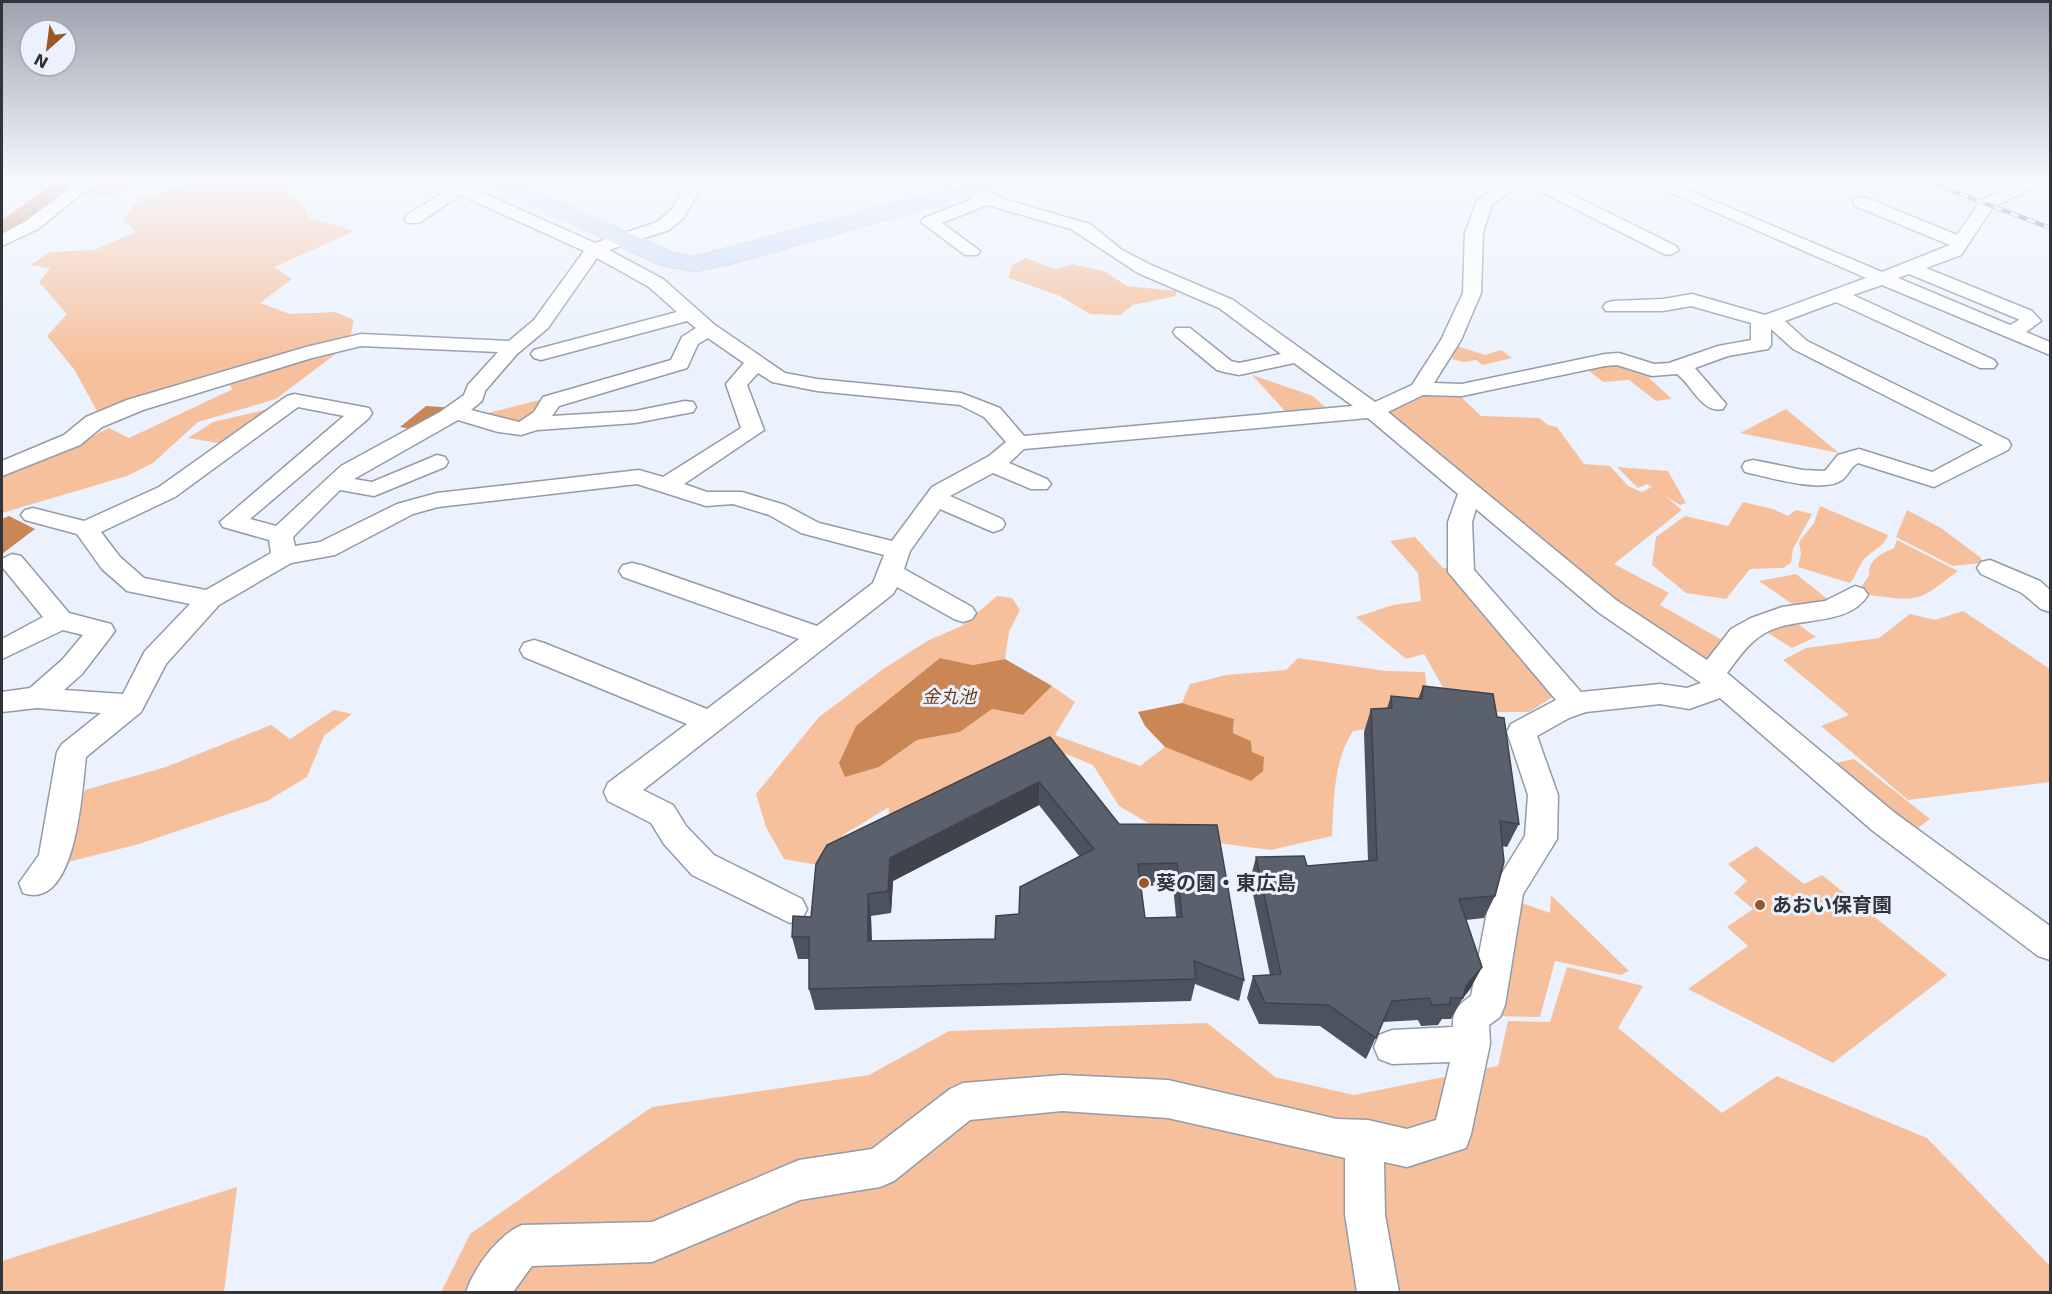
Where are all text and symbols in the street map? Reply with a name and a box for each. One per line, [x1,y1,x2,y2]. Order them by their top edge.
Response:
north arrow [18,18,78,78]
text: N [31,49,52,72]
water label: 金丸池 [922,686,978,707]
place label: 葵の園・東広島 [1156,871,1296,895]
marker: 葵の園・東広島 [1137,876,1151,890]
place label: あおい保育園 [1772,893,1892,917]
marker: あおい保育園 [1753,898,1767,912]

